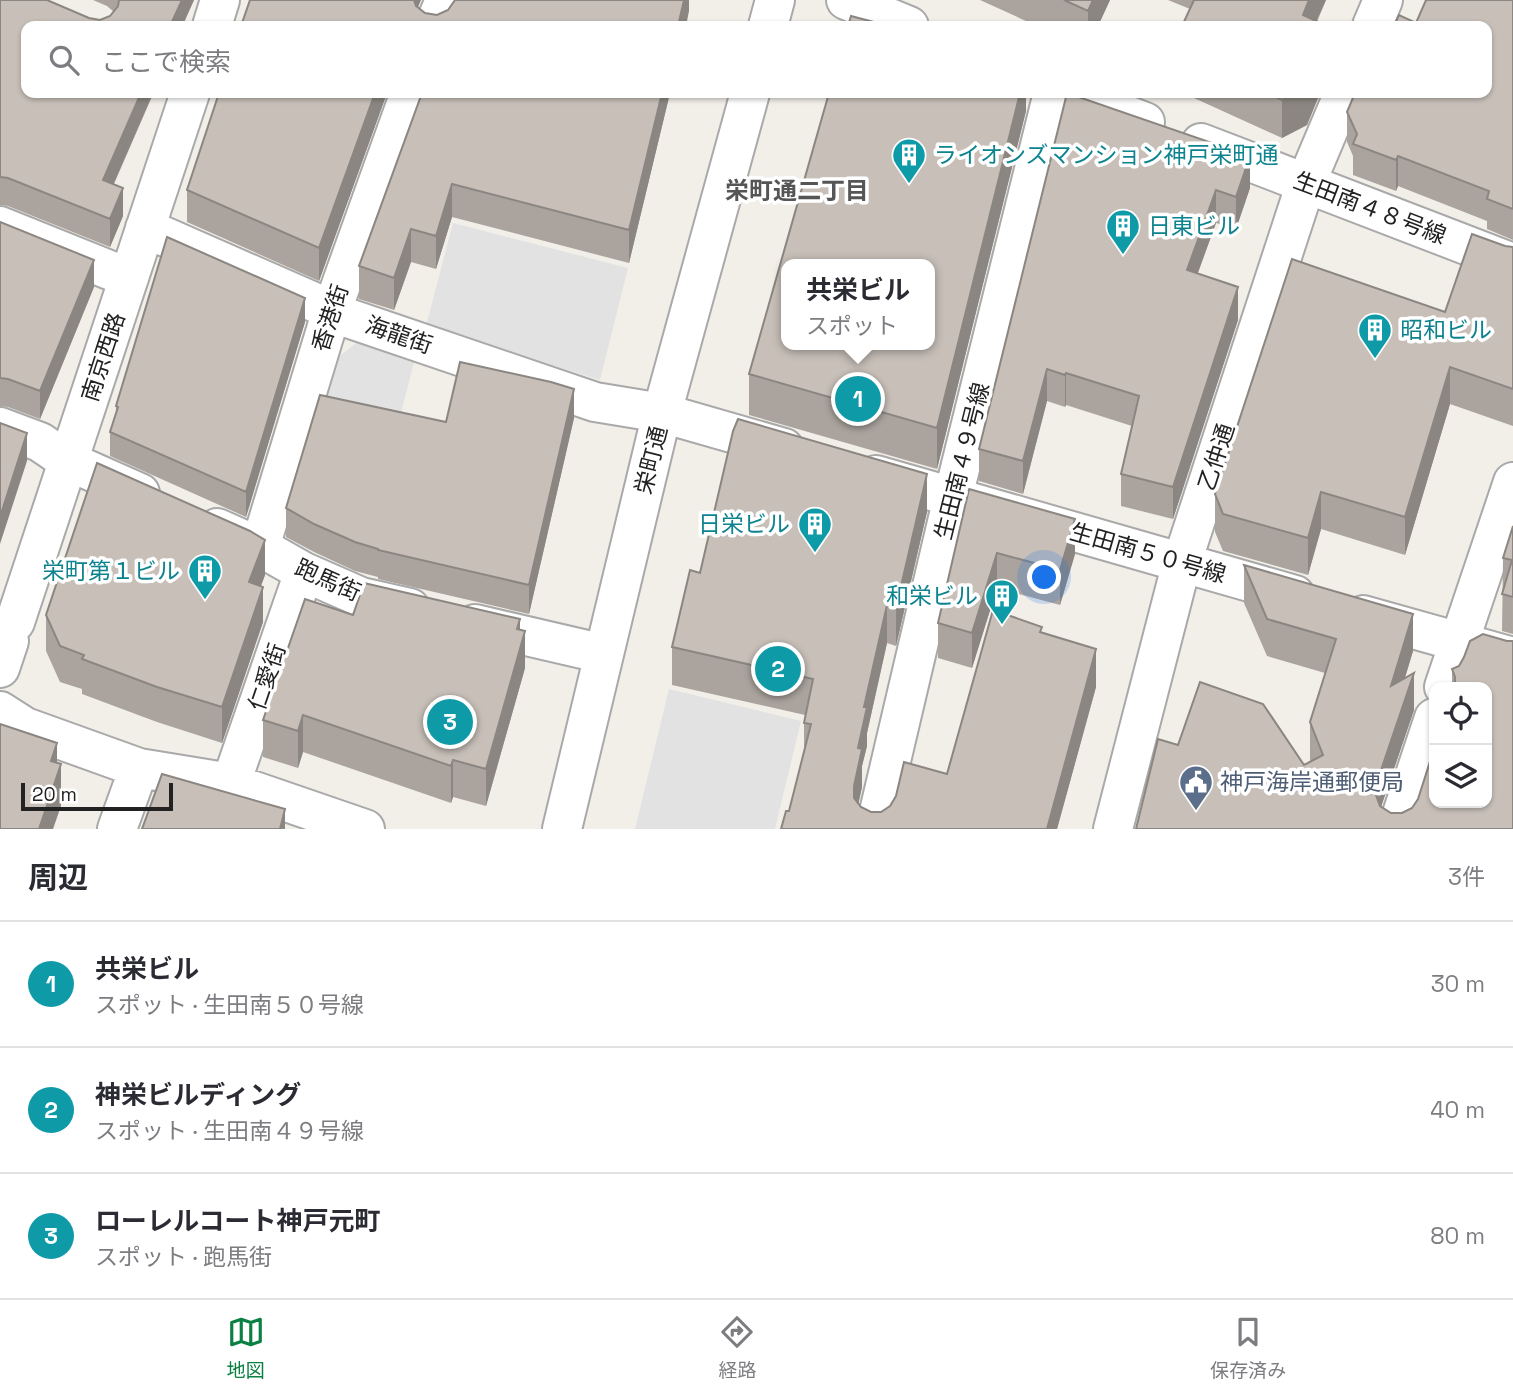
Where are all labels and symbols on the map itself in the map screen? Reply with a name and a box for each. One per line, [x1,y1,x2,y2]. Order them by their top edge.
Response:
building icon: ライオンズマンション神戸栄町通 [890,136,928,185]
place label: ライオンズマンション神戸栄町通 [934,140,1279,170]
street label: 生田南４８号線 [1289,165,1451,251]
district label: 栄町通二丁目 [725,175,869,206]
building icon: 日東ビル [1104,207,1142,256]
place label: 日東ビル [1148,211,1240,241]
street label: 香港街 [305,281,355,355]
street label: 南京西路 [75,309,131,405]
street label: 海龍街 [361,310,437,360]
building icon: 昭和ビル [1356,311,1394,360]
place label: 昭和ビル [1400,315,1492,345]
pin: 1 [835,373,881,425]
street label: 生田南４９号線 [928,379,996,543]
street label: 乙仲通 [1191,420,1241,494]
street label: 栄町通 [628,423,674,497]
building icon: 日栄ビル [796,505,834,554]
place label: 日栄ビル [698,509,790,539]
street label: 生田南５０号線 [1066,516,1230,590]
building icon: 栄町第１ビル [186,552,224,601]
street label: 跑馬街 [290,552,366,608]
place label: 栄町第１ビル [42,556,180,586]
your location [1027,560,1061,594]
building icon: 和栄ビル [983,577,1021,626]
place label: 和栄ビル [886,581,978,611]
street label: 仁愛街 [242,639,292,715]
pin: 2 [755,643,801,695]
pin: 3 [427,696,473,748]
public building icon: 神戸海岸通郵便局 [1177,763,1215,812]
place label: 神戸海岸通郵便局 [1220,767,1404,797]
scale bar [21,780,173,812]

